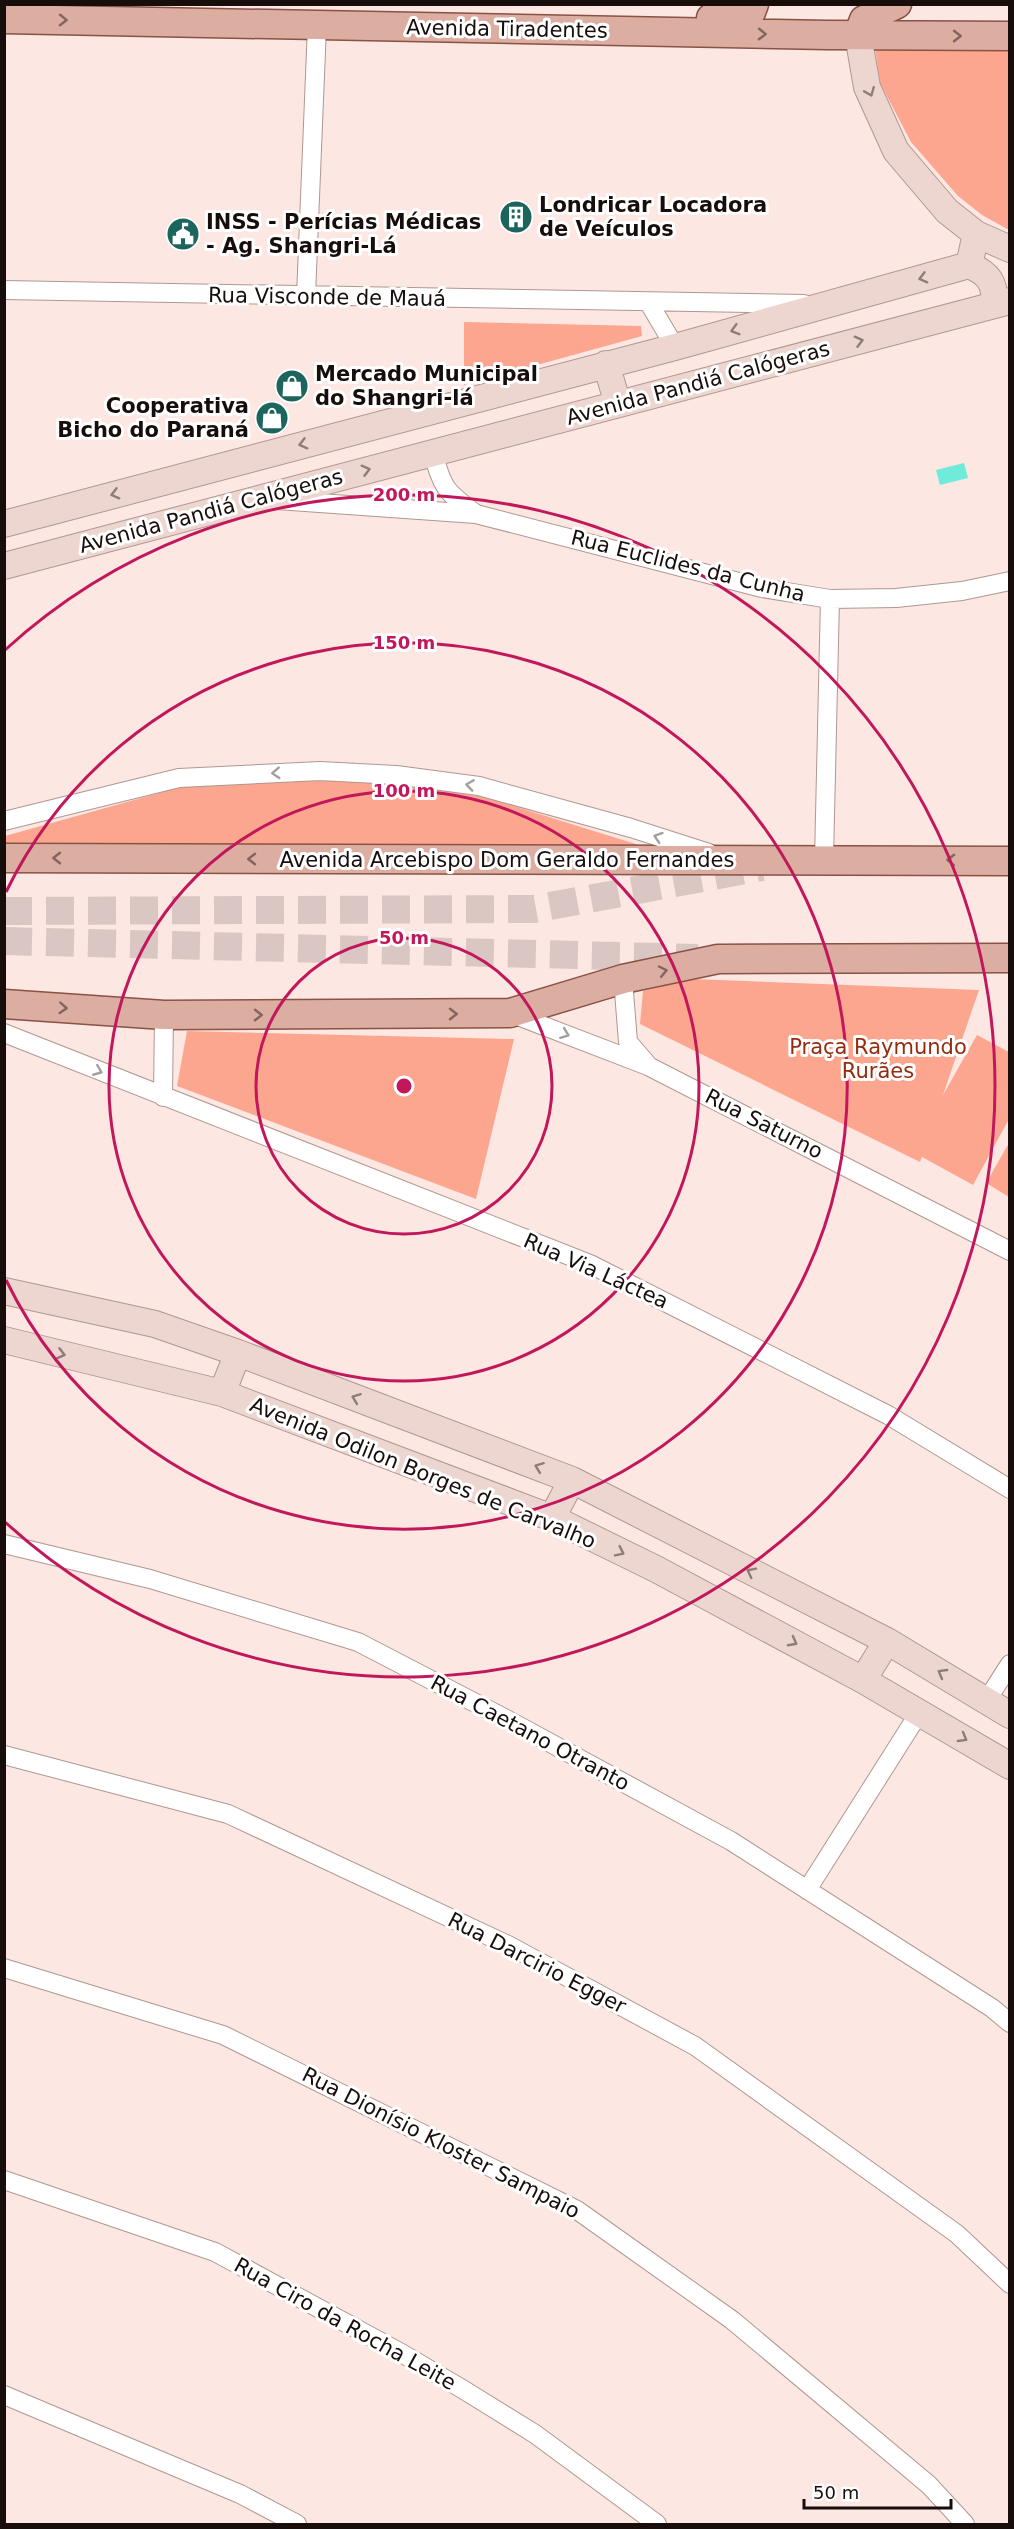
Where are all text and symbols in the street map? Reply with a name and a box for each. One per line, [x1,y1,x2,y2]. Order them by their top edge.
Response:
one-way arrow [58,14,67,26]
street label: Avenida Tiradentes [406,15,608,43]
one-way arrow [757,28,766,40]
one-way arrow [952,30,961,42]
one-way arrow [863,86,875,97]
place label: Londricar Locadora de Veículos [539,193,767,241]
building icon: Londricar Locadora de Veículos [498,199,534,235]
place label: INSS - Perícias Médicas - Ag. Shangri-Lá [206,210,481,258]
public building icon: INSS - Perícias Médicas - Ag. Shangri-Lá [165,216,201,252]
one-way arrow [918,270,928,283]
street label: Rua Visconde de Mauá [208,283,446,311]
one-way arrow [730,322,740,335]
one-way arrow [854,335,864,348]
street label: Avenida Pandiá Calógeras [564,336,832,430]
place label: Mercado Municipal do Shangri-lá [315,362,538,410]
shop icon: Mercado Municipal do Shangri-lá [274,368,310,404]
place label: Cooperativa Bicho do Paraná [57,394,249,442]
shop icon: Cooperativa Bicho do Paraná [254,400,290,436]
one-way arrow [298,437,309,449]
street label: Avenida Pandiá Calógeras [77,464,345,558]
one-way arrow [360,465,371,477]
text: 200 m [373,484,435,505]
one-way arrow [110,487,120,500]
street label: Rua Euclides da Cunha [568,525,808,607]
text: 150 m [373,632,435,653]
one-way arrow [271,767,280,780]
text: 100 m [373,780,435,801]
one-way arrow [465,780,475,792]
one-way arrow [653,831,664,844]
street label: Avenida Arcebispo Dom Geraldo Fernandes [280,848,734,872]
one-way arrow [53,852,62,864]
one-way arrow [248,853,257,865]
one-way arrow [947,853,956,866]
text: 50 m [379,927,429,948]
one-way arrow [657,965,667,978]
one-way arrow [58,1001,67,1014]
one-way arrow [448,1008,457,1020]
one-way arrow [253,1009,262,1021]
one-way arrow [559,1027,570,1039]
park label: Praça Raymundo Rurães [789,1035,967,1083]
one-way arrow [91,1064,102,1076]
centre of rings [394,1076,414,1096]
street label: Rua Saturno [701,1084,827,1164]
street label: Rua Via Láctea [520,1228,672,1314]
one-way arrow [56,1347,66,1360]
street label: Avenida Odilon Borges de Carvalho [247,1392,599,1554]
one-way arrow [352,1392,362,1405]
one-way arrow [534,1462,545,1474]
one-way arrow [614,1544,625,1556]
one-way arrow [746,1567,757,1579]
one-way arrow [786,1635,797,1646]
one-way arrow [938,1669,948,1681]
street label: Rua Caetano Otranto [427,1670,633,1796]
one-way arrow [956,1731,967,1742]
street label: Rua Darcirio Egger [444,1908,630,2018]
street label: Rua Dionísio Kloster Sampaio [298,2062,584,2224]
street label: Rua Ciro da Rocha Leite [230,2253,460,2395]
scale bar [804,2472,951,2510]
text: 50 m [813,2482,859,2503]

